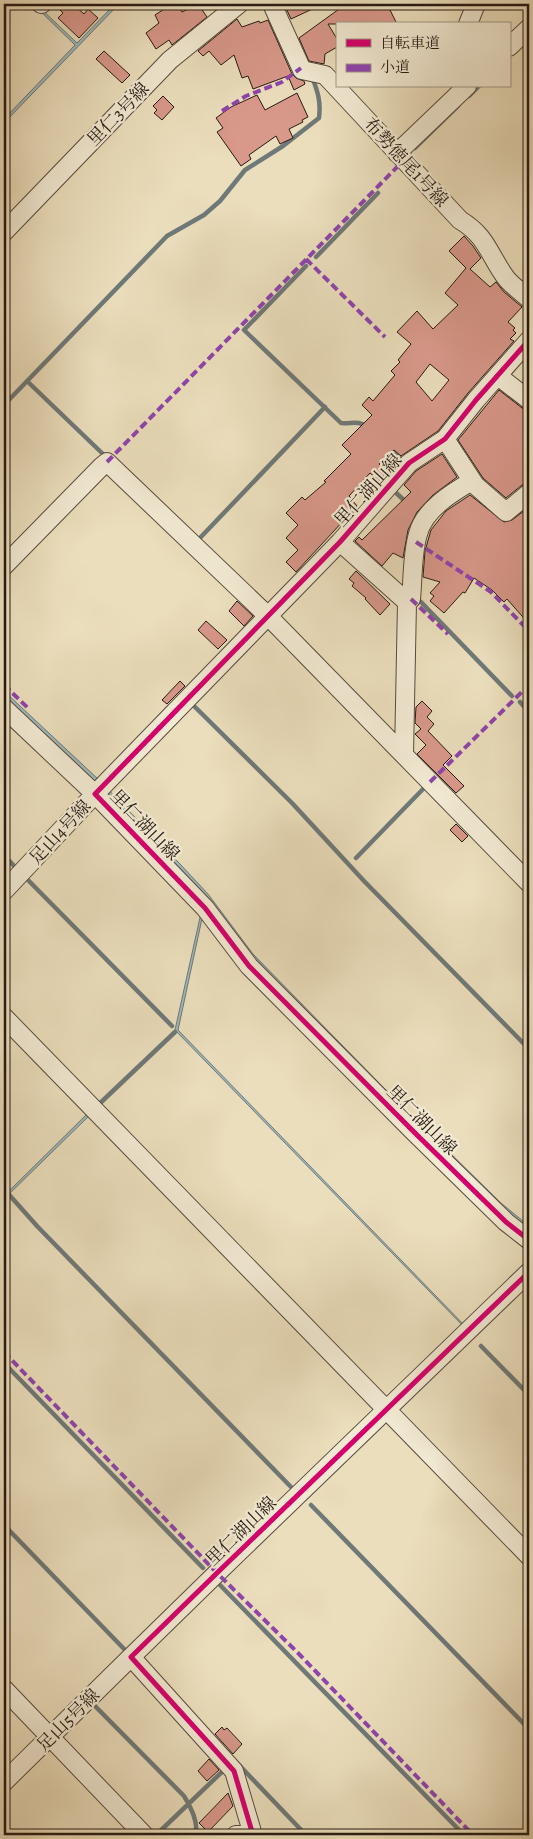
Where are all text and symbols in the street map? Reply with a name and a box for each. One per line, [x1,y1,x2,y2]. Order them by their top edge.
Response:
legend [336,22,510,88]
text: 自転車道 [380,33,440,53]
text: 小道 [380,57,410,77]
street label: 里仁3号線 [82,77,154,151]
street label: 布勢徳尾1号線 [358,112,454,212]
street label: 里仁湖山線 [329,449,407,531]
street label: 里仁湖山線 [105,784,185,866]
street label: 足山4号線 [24,795,96,869]
street label: 里仁湖山線 [382,1080,462,1160]
street label: 里仁湖山線 [200,1491,282,1571]
street label: 足山5号線 [31,1683,105,1757]

